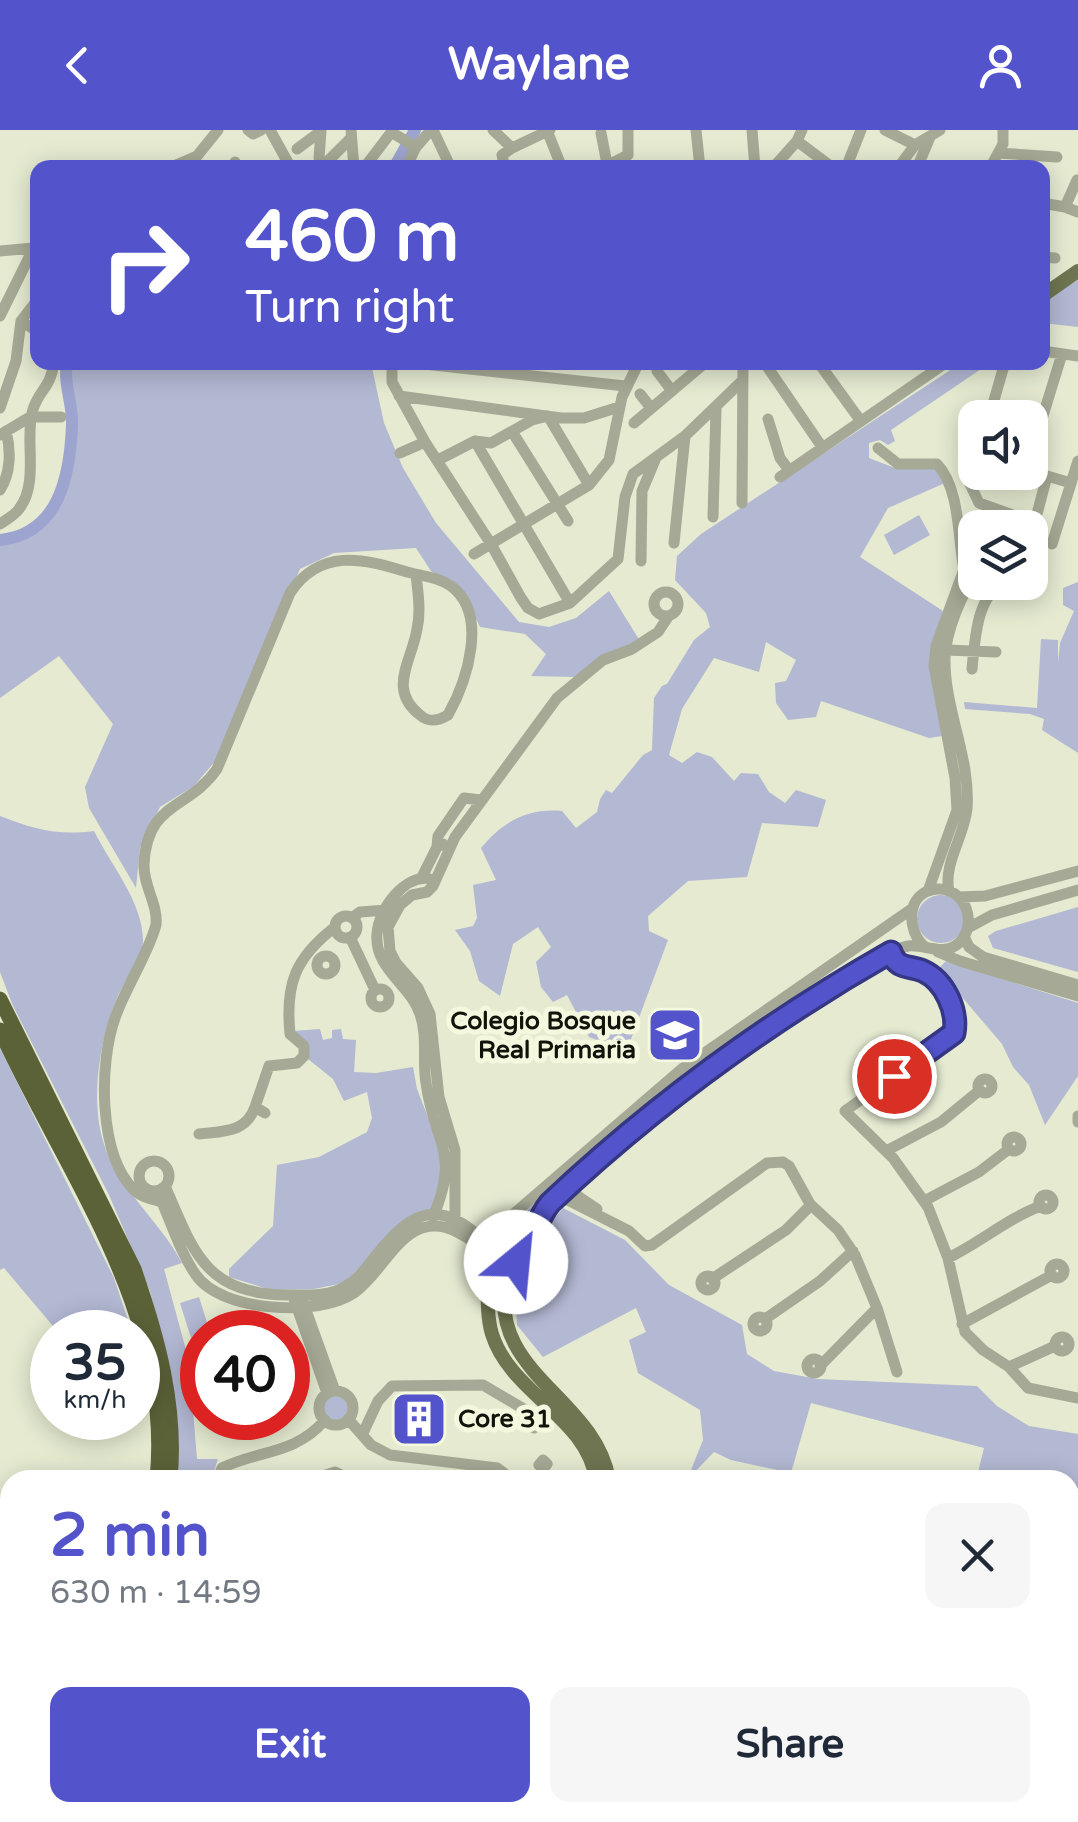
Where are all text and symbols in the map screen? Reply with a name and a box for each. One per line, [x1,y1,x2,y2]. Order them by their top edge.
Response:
icon: back [50,38,105,93]
text: Waylane [448,38,630,92]
icon: person [973,38,1028,93]
text: 460 m [245,196,459,280]
icon: right [80,200,210,330]
text: Turn right [245,281,454,335]
map controls [958,400,1048,600]
button: sound [958,400,1048,490]
button: layers [958,510,1048,600]
school or university icon: Colegio Bosque Real Primaria [645,1005,705,1065]
place label: Colegio Bosque Real Primaria [450,1006,636,1065]
pin [852,1034,937,1119]
icon: arrive [867,1049,922,1104]
position arrow [464,1210,568,1314]
speed limit sign: 40 [180,1310,310,1440]
text: 35 [64,1333,126,1393]
text: km/h [64,1385,126,1415]
building icon: Core 31 [389,1389,449,1449]
place label: Core 31 [458,1404,551,1434]
text: 2 min [50,1500,210,1572]
button: close [925,1503,1030,1608]
text: 630 m · 14:59 [50,1574,262,1612]
button: Exit [50,1687,530,1802]
button: Share [550,1687,1030,1802]

